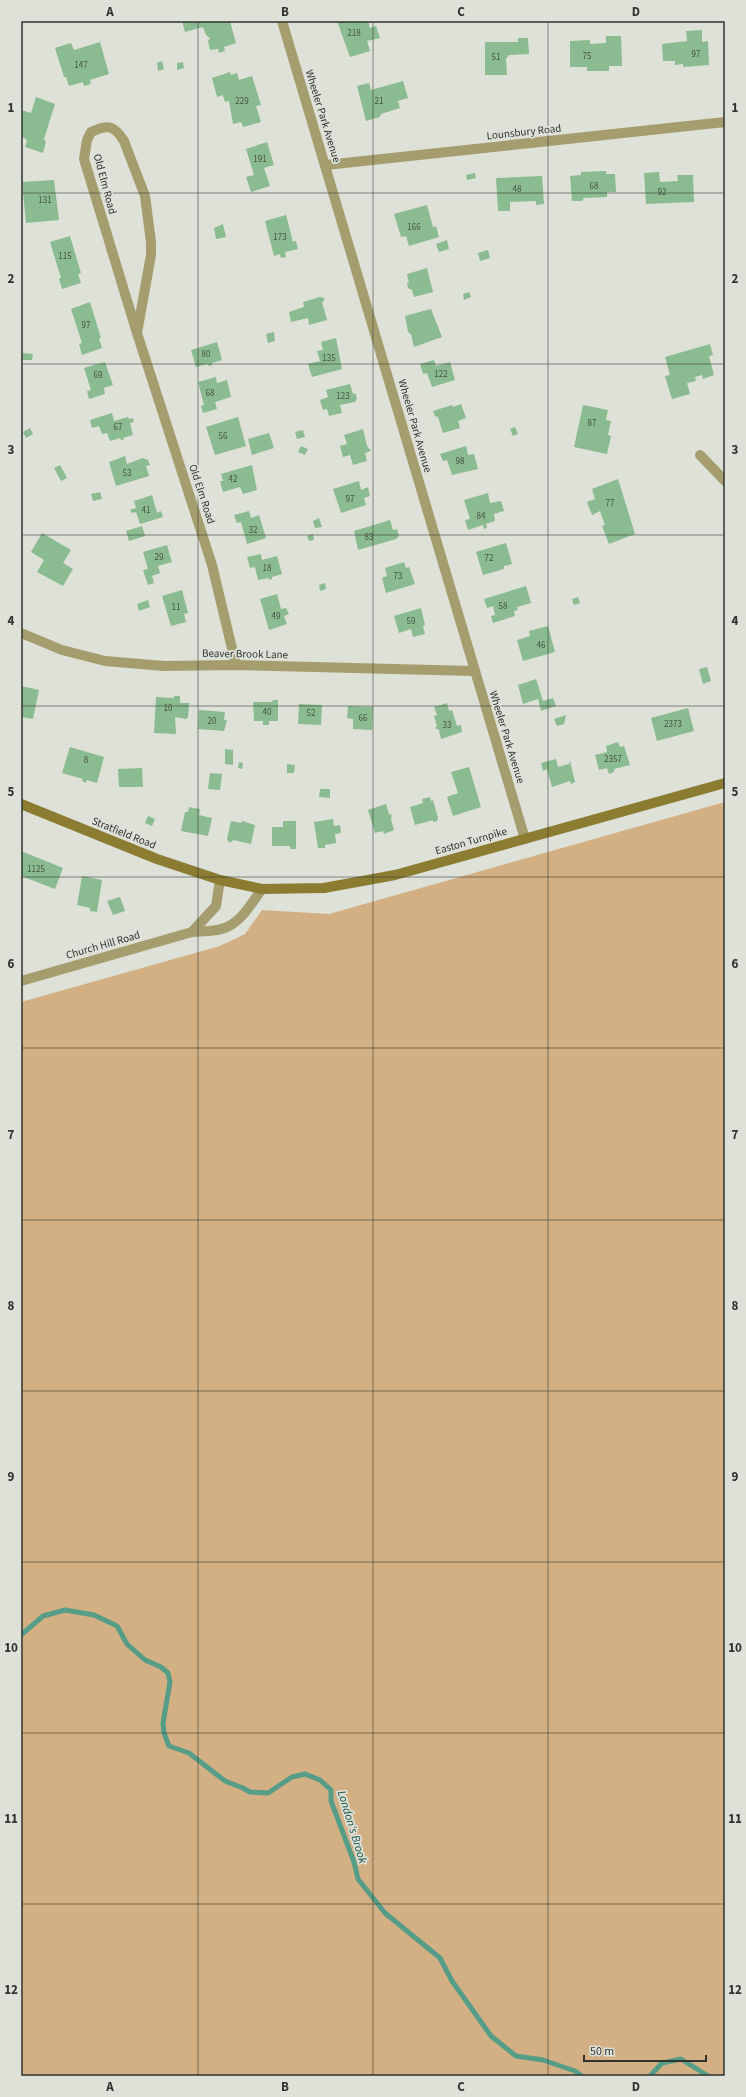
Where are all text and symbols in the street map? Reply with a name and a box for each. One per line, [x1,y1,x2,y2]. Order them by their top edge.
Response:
text: A [105,3,114,21]
text: B [281,3,289,21]
text: C [457,3,465,21]
text: D [632,3,640,21]
house number: 218 [347,27,361,40]
house number: 97 [692,48,701,61]
house number: 75 [583,50,592,63]
house number: 51 [492,51,500,64]
house number: 147 [74,59,88,72]
street label: Wheeler Park Avenue [302,68,344,165]
house number: 229 [235,95,249,108]
house number: 21 [375,95,383,108]
text: 1 [8,99,15,117]
text: 1 [732,99,739,117]
street label: Lounsbury Road [486,121,562,143]
street label: Old Elm Road [90,152,120,216]
house number: 191 [253,153,267,166]
house number: 68 [590,180,599,193]
house number: 48 [513,183,522,196]
house number: 92 [658,186,667,199]
house number: 131 [38,194,52,207]
house number: 166 [407,221,421,234]
house number: 173 [273,231,287,244]
house number: 115 [58,250,72,263]
text: 2 [8,270,15,288]
text: 2 [732,270,739,288]
house number: 97 [82,319,91,332]
house number: 80 [202,348,211,361]
house number: 135 [322,352,336,365]
house number: 122 [434,368,448,381]
house number: 69 [94,369,103,382]
street label: Wheeler Park Avenue [394,378,436,475]
house number: 68 [206,387,215,400]
house number: 123 [336,390,350,403]
house number: 87 [588,417,597,430]
house number: 67 [114,421,123,434]
house number: 56 [219,430,228,443]
text: 3 [8,441,15,459]
text: 3 [732,441,739,459]
house number: 98 [456,455,465,468]
street label: Old Elm Road [185,462,219,526]
house number: 53 [123,467,132,480]
house number: 42 [229,473,238,486]
house number: 97 [346,493,355,506]
house number: 77 [606,497,615,510]
house number: 41 [142,504,150,517]
house number: 84 [477,510,486,523]
house number: 32 [249,524,258,537]
house number: 83 [365,531,374,544]
house number: 29 [155,551,164,564]
house number: 72 [485,552,494,565]
house number: 18 [263,562,272,575]
house number: 73 [394,570,403,583]
house number: 58 [499,600,508,613]
house number: 11 [172,601,180,614]
house number: 49 [272,610,281,623]
text: 4 [8,612,15,630]
text: 4 [732,612,739,630]
house number: 59 [407,615,416,628]
house number: 46 [537,639,546,652]
street label: Beaver Brook Lane [202,646,289,662]
street label: Wheeler Park Avenue [486,689,528,786]
house number: 10 [164,702,173,715]
house number: 40 [263,706,272,719]
house number: 52 [307,707,316,720]
house number: 66 [359,712,368,725]
house number: 20 [208,715,217,728]
house number: 2373 [664,718,682,731]
house number: 33 [443,719,452,732]
house number: 2357 [604,753,622,766]
house number: 8 [84,754,89,767]
text: 5 [8,783,15,801]
text: 5 [732,783,739,801]
street label: Stratfield Road [90,813,158,853]
street label: Easton Turnpike [433,823,509,858]
house number: 1125 [27,863,45,876]
street label: Church Hill Road [64,927,142,963]
text: 6 [8,955,15,973]
text: 6 [732,955,739,973]
text: 7 [8,1126,15,1144]
text: 7 [732,1126,739,1144]
text: 8 [8,1297,15,1315]
text: 8 [732,1297,739,1315]
text: 9 [8,1468,15,1486]
text: 9 [732,1468,739,1486]
text: 10 [4,1639,18,1657]
text: 10 [728,1639,742,1657]
water label: London's Brook [333,1788,371,1866]
text: 11 [4,1810,18,1828]
text: 11 [728,1810,742,1828]
text: 12 [4,1981,18,1999]
text: 12 [728,1981,742,1999]
scale bar [584,2037,706,2063]
text: 50 m [590,2043,614,2060]
text: A [105,2078,114,2096]
text: B [281,2078,289,2096]
text: C [457,2078,465,2096]
text: D [632,2078,640,2096]

